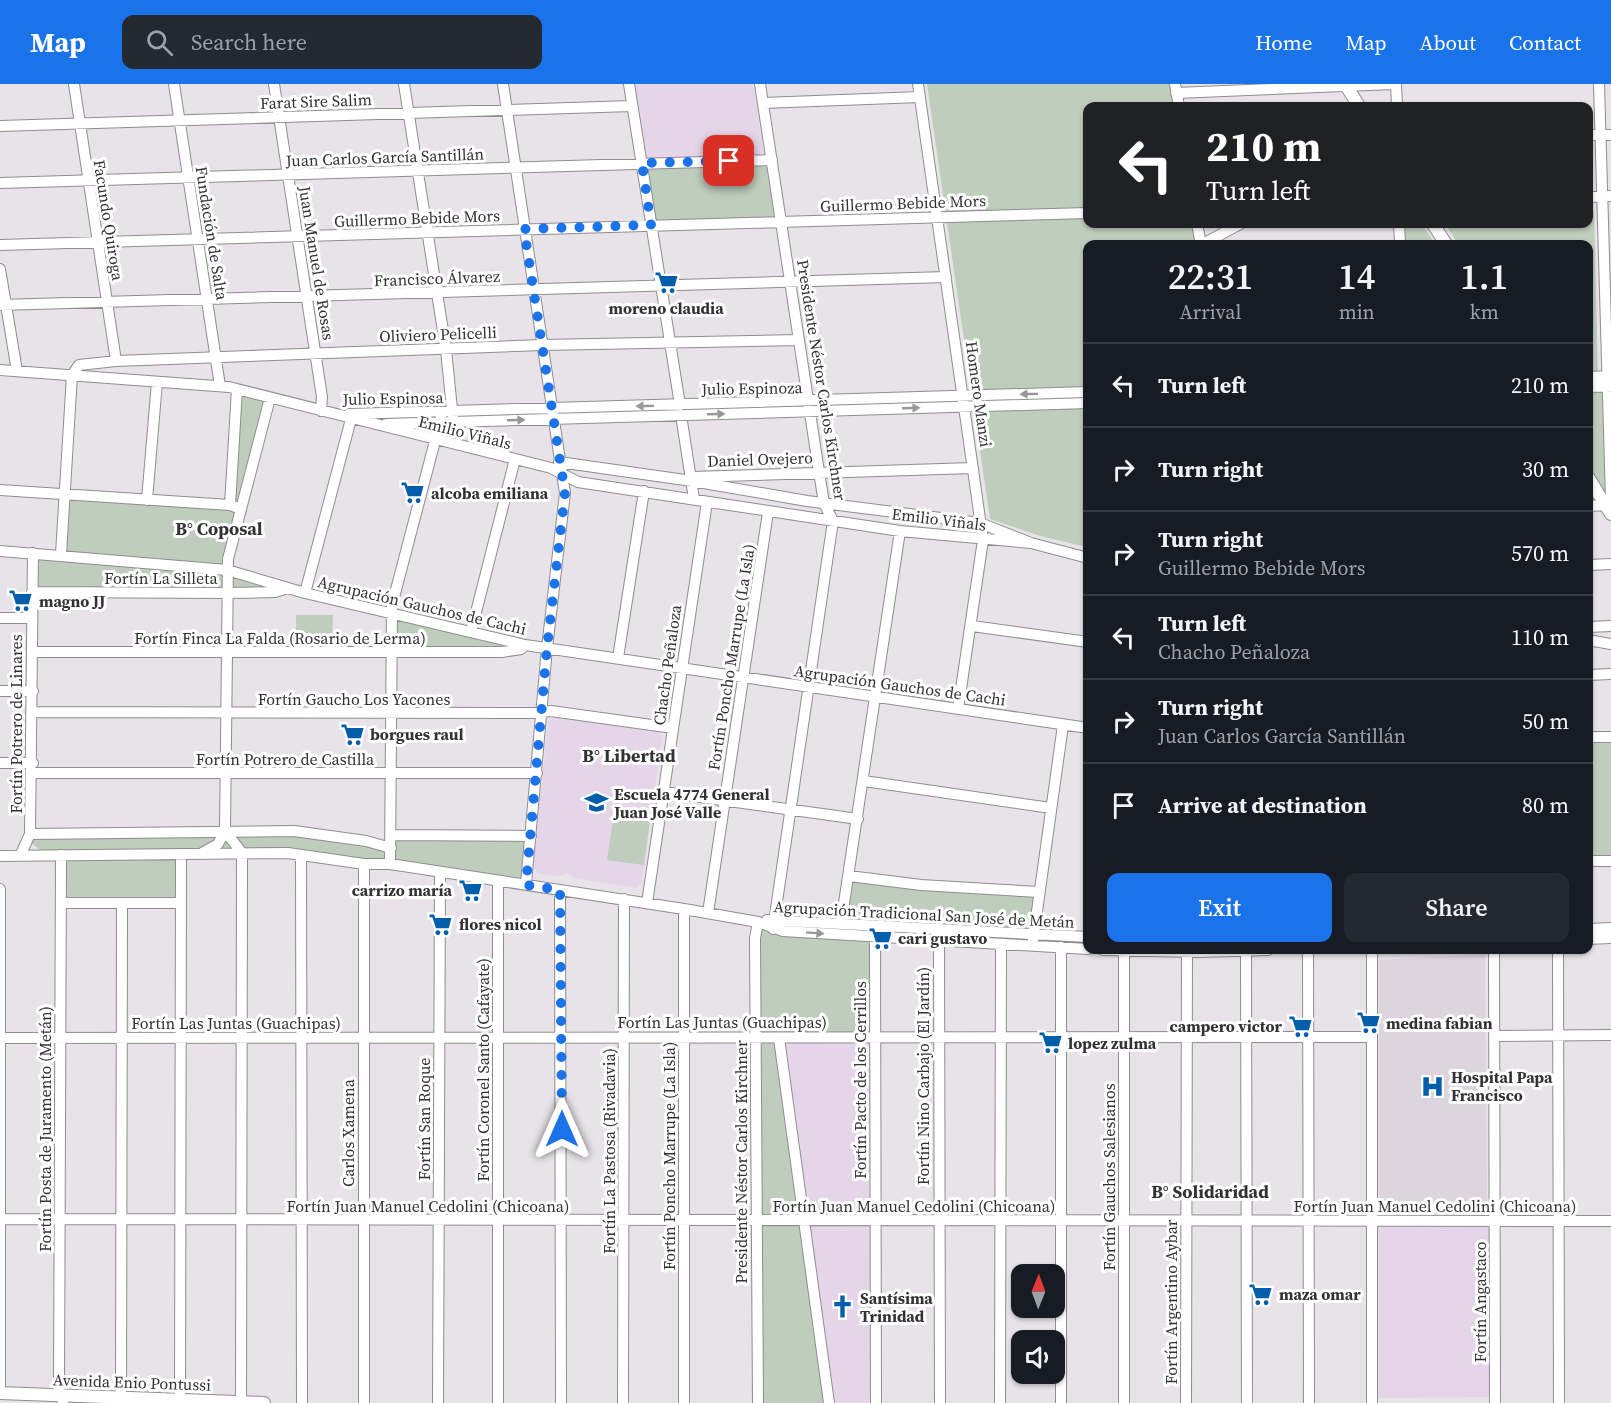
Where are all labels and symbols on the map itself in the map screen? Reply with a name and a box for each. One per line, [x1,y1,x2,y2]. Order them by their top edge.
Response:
street label: Farat Sire Salim [260,88,372,114]
pin [703,135,754,186]
street label: Juan Carlos García Santillán [285,143,485,171]
street label: Facundo Quiroga [89,158,130,283]
street label: Fundación de Salta [191,165,234,302]
street label: Juan Manuel de Rosas [294,183,340,342]
street label: Guillermo Bebide Mors [820,189,986,217]
street label: Guillermo Bebide Mors [334,204,500,232]
street label: Presidente Néstor Carlos Kirchner [792,258,852,502]
street label: Francisco Álvarez [373,265,501,291]
supermarket icon: moreno claudia [653,270,679,296]
place label: moreno claudia [608,297,724,319]
street label: Oliviero Pelicelli [379,321,497,347]
street label: Homero Manzi [961,340,997,449]
street label: Julio Espinoza [700,376,804,400]
street label: Julio Espinosa [341,386,445,410]
one-way arrow [1020,389,1039,398]
one-way arrow [636,401,655,411]
one-way arrow [902,403,921,413]
one-way arrow [707,409,726,419]
street label: Emilio Viñals [416,410,514,454]
one-way arrow [507,415,526,425]
street label: Daniel Ovejero [707,446,813,472]
supermarket icon: alcoba emiliana [400,480,426,506]
place label: alcoba emiliana [431,482,549,504]
street label: Emilio Viñals [890,502,988,536]
district label: B° Coposal [175,516,263,541]
street label: Fortín Poncho Marrupe (La Isla) [702,542,760,772]
street label: Fortín La Silleta [104,567,218,589]
street label: Agrupación Gauchos de Cachi [316,570,529,640]
supermarket icon: magno JJ [8,588,34,614]
place label: magno JJ [39,590,105,612]
street label: Chacho Peñaloza [648,602,686,727]
street label: Fortín Finca La Falda (Rosario de Lerma) [134,627,426,649]
street label: Fortín Potrero de Linares [5,634,27,814]
street label: Agrupación Gauchos de Cachi [793,659,1007,711]
street label: Fortín Gaucho Los Yacones [258,688,450,710]
supermarket icon: borgues raul [339,721,365,747]
place label: borgues raul [370,723,464,745]
district label: B° Libertad [582,743,676,768]
street label: Fortín Potrero de Castilla [196,748,375,770]
place label: Escuela 4774 General Juan José Valle [613,783,770,823]
school or university icon: Escuela 4774 General Juan José Valle [583,790,609,816]
supermarket icon: carrizo maría [457,877,483,903]
place label: carrizo maría [352,879,452,901]
street label: Agrupación Tradicional San José de Metán [773,895,1075,933]
supermarket icon: flores nicol [428,911,454,937]
place label: flores nicol [459,913,542,935]
supermarket icon: cari gustavo [867,925,893,951]
place label: cari gustavo [898,927,987,949]
one-way arrow [806,928,825,938]
street label: Fortín Coronel Santo (Cafayate) [472,958,494,1182]
street label: Fortín Nino Carbajo (El Jardín) [912,967,934,1185]
street label: Fortín Pacto de los Cerrillos [849,981,871,1179]
street label: Fortín Posta de Juramento (Metán) [34,1006,56,1252]
supermarket icon: medina fabian [1355,1010,1381,1036]
street label: Fortín Las Juntas (Guachipas) [617,1011,827,1033]
street label: Fortín Las Juntas (Guachipas) [131,1012,341,1034]
place label: medina fabian [1386,1012,1493,1034]
supermarket icon: campero victor [1287,1013,1313,1039]
place label: campero victor [1170,1015,1283,1037]
supermarket icon: lopez zulma [1037,1030,1063,1056]
place label: lopez zulma [1068,1032,1157,1054]
street label: Presidente Néstor Carlos Kirchner [730,1040,752,1284]
street label: Fortín Poncho Marrupe (La Isla) [658,1042,680,1270]
street label: Fortín La Pastosa (Rivadavia) [598,1048,620,1254]
street label: Fortín San Roque [413,1058,435,1180]
place label: Hospital Papa Francisco [1451,1066,1553,1106]
hospital icon: Hospital Papa Francisco [1420,1073,1446,1099]
street label: Carlos Xamena [337,1078,359,1187]
street label: Fortín Gauchos Salesianos [1098,1083,1120,1271]
position arrow [530,1097,594,1161]
district label: B° Solidaridad [1151,1179,1269,1204]
street label: Fortín Juan Manuel Cedolini (Chicoana) [287,1195,569,1217]
street label: Fortín Juan Manuel Cedolini (Chicoana) [773,1195,1055,1217]
street label: Fortín Juan Manuel Cedolini (Chicoana) [1294,1195,1576,1217]
street label: Fortín Argentino Aybar [1160,1219,1182,1384]
street label: Fortín Angastaco [1469,1241,1491,1363]
north arrow [1011,1264,1065,1318]
supermarket icon: maza omar [1248,1281,1274,1307]
place label: maza omar [1279,1283,1361,1305]
place label: Santísima Trinidad [860,1287,933,1327]
church icon: Santísima Trinidad [829,1294,855,1320]
street label: Avenida Enio Pontussi [53,1368,212,1396]

